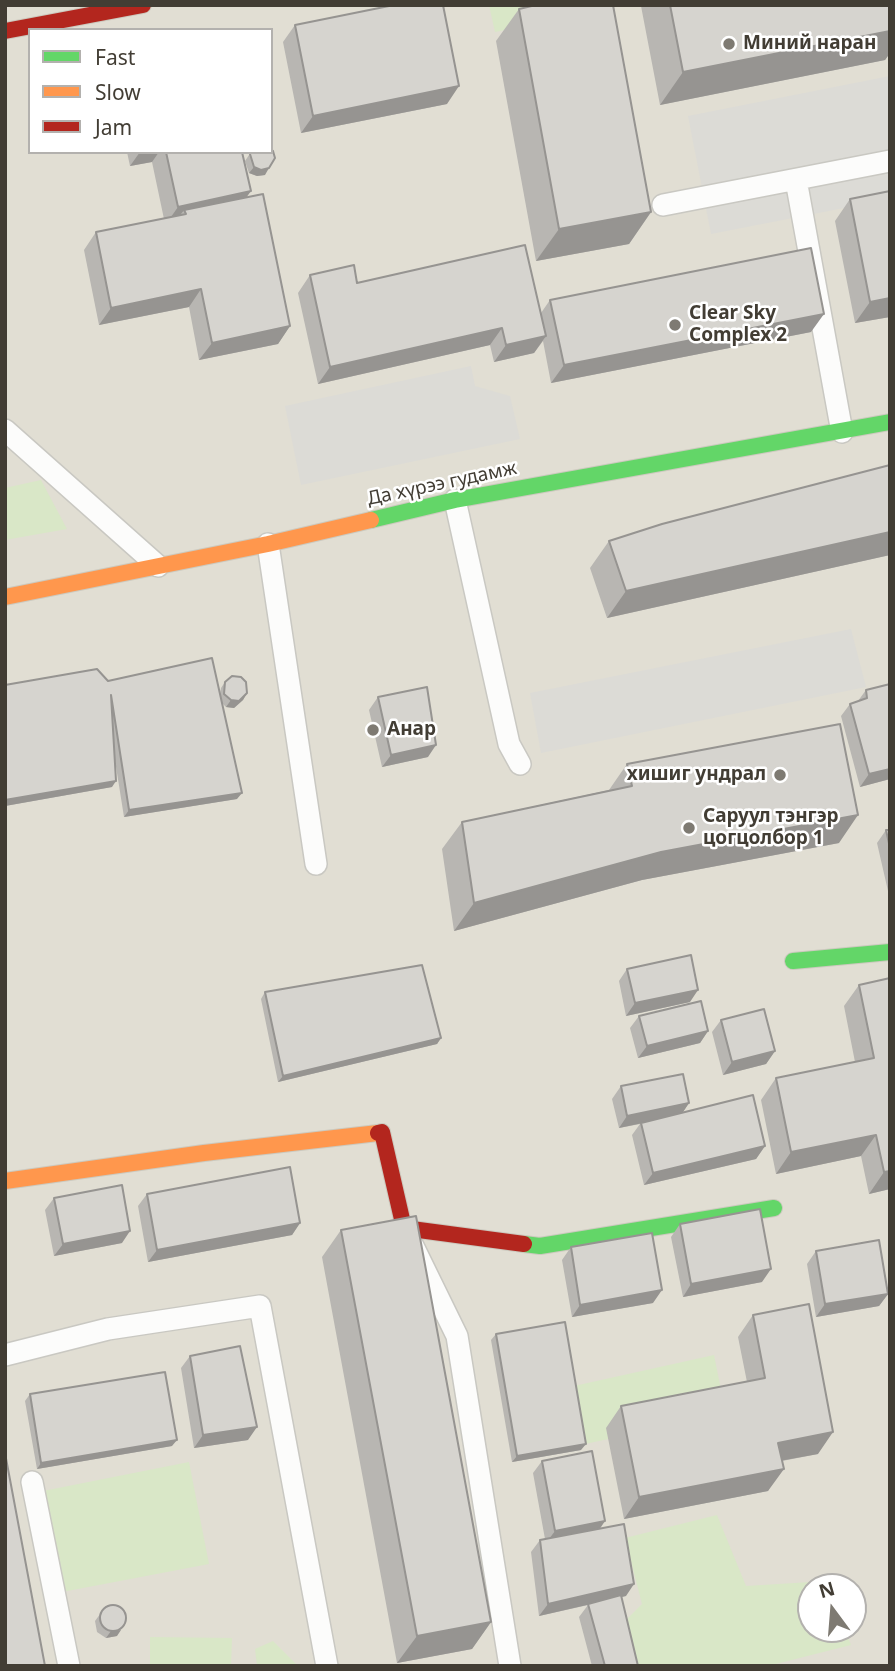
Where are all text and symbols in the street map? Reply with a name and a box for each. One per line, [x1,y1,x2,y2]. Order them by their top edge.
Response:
legend [28,28,273,154]
place label: Миний наран [743,33,876,55]
marker: Миний наран [721,36,737,52]
text: Fast [95,43,135,71]
text: Slow [95,78,141,106]
text: Jam [95,113,132,141]
place label: Clear Sky Complex 2 [689,303,787,347]
marker: Clear Sky Complex 2 [667,317,683,333]
street label: Да хүрээ гудамж [365,457,519,511]
place label: Анар [387,719,436,741]
marker: Анар [365,722,381,738]
place label: хишиг ундрал [627,764,766,786]
marker: хишиг ундрал [772,767,788,783]
place label: Саруул тэнгэр цогцолбор 1 [703,806,839,850]
marker: Саруул тэнгэр цогцолбор 1 [681,820,697,836]
north arrow [797,1573,867,1643]
text: N [816,1575,838,1604]

